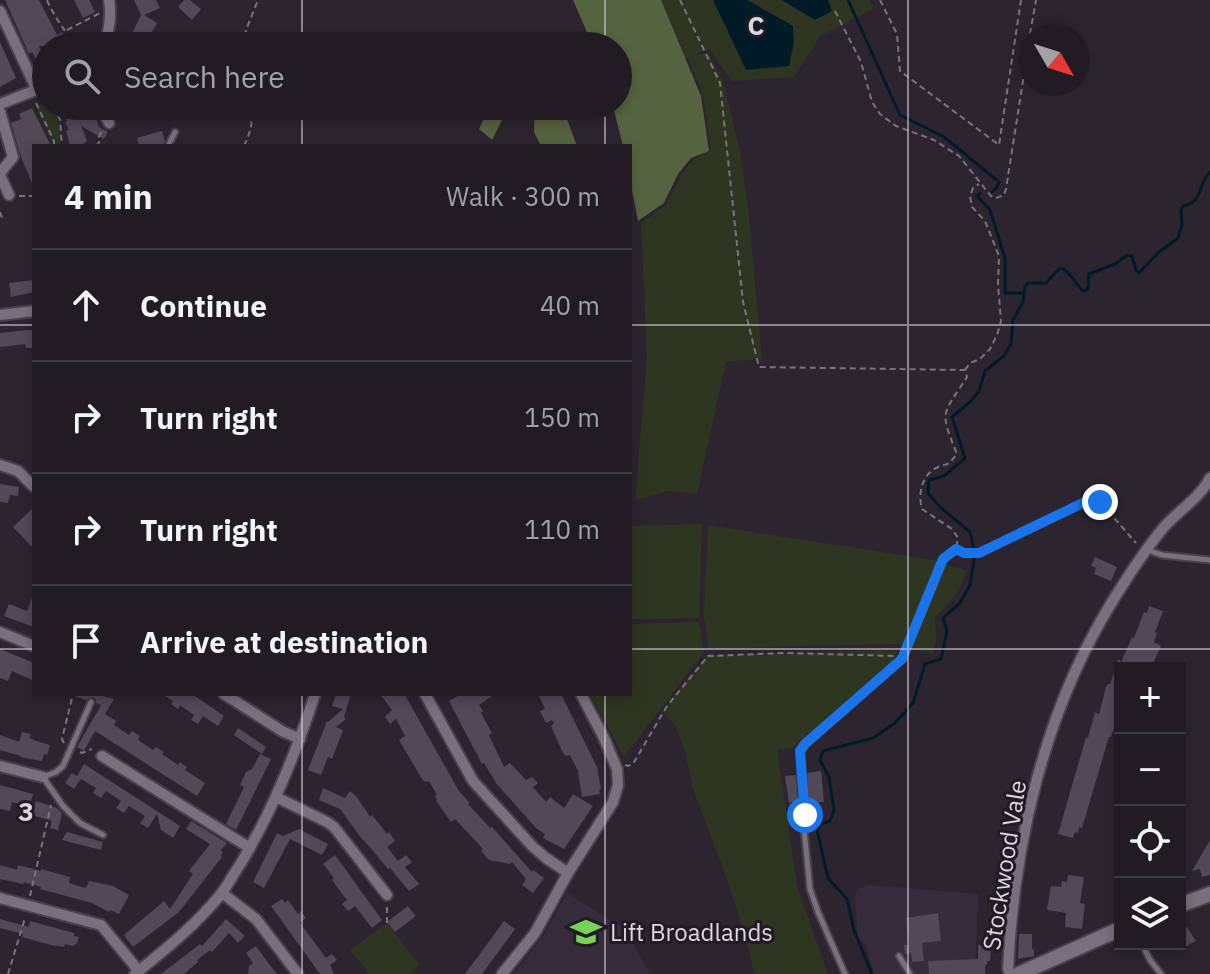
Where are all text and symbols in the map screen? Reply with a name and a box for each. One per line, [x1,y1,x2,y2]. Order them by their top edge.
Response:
text: C [748,8,765,42]
north arrow [1018,24,1090,96]
search box [32,32,632,120]
icon: search [60,54,104,98]
text: Search here [124,57,285,96]
text: 4 min [64,174,153,218]
text: Walk · 300 m [446,179,600,213]
icon: ahead [64,283,108,327]
text: Continue [140,286,267,325]
text: 40 m [540,288,600,322]
icon: right [64,395,108,439]
text: Turn right [140,398,278,437]
text: 150 m [524,400,600,434]
route end [1082,484,1118,520]
icon: right [64,507,108,551]
text: Turn right [140,510,278,549]
text: 110 m [524,512,600,546]
icon: arrive [64,619,108,663]
text: Arrive at destination [140,622,428,661]
map controls [1114,662,1186,950]
button: + [1114,662,1186,734]
button: − [1114,734,1186,806]
street label: Stockwood Vale [975,778,1033,952]
text: 3 [18,794,34,828]
route start [787,797,823,833]
button: locate [1114,806,1186,878]
button: layers [1114,878,1186,950]
school or university icon: Lift Broadlands [569,915,603,949]
place label: Lift Broadlands [610,916,773,948]

